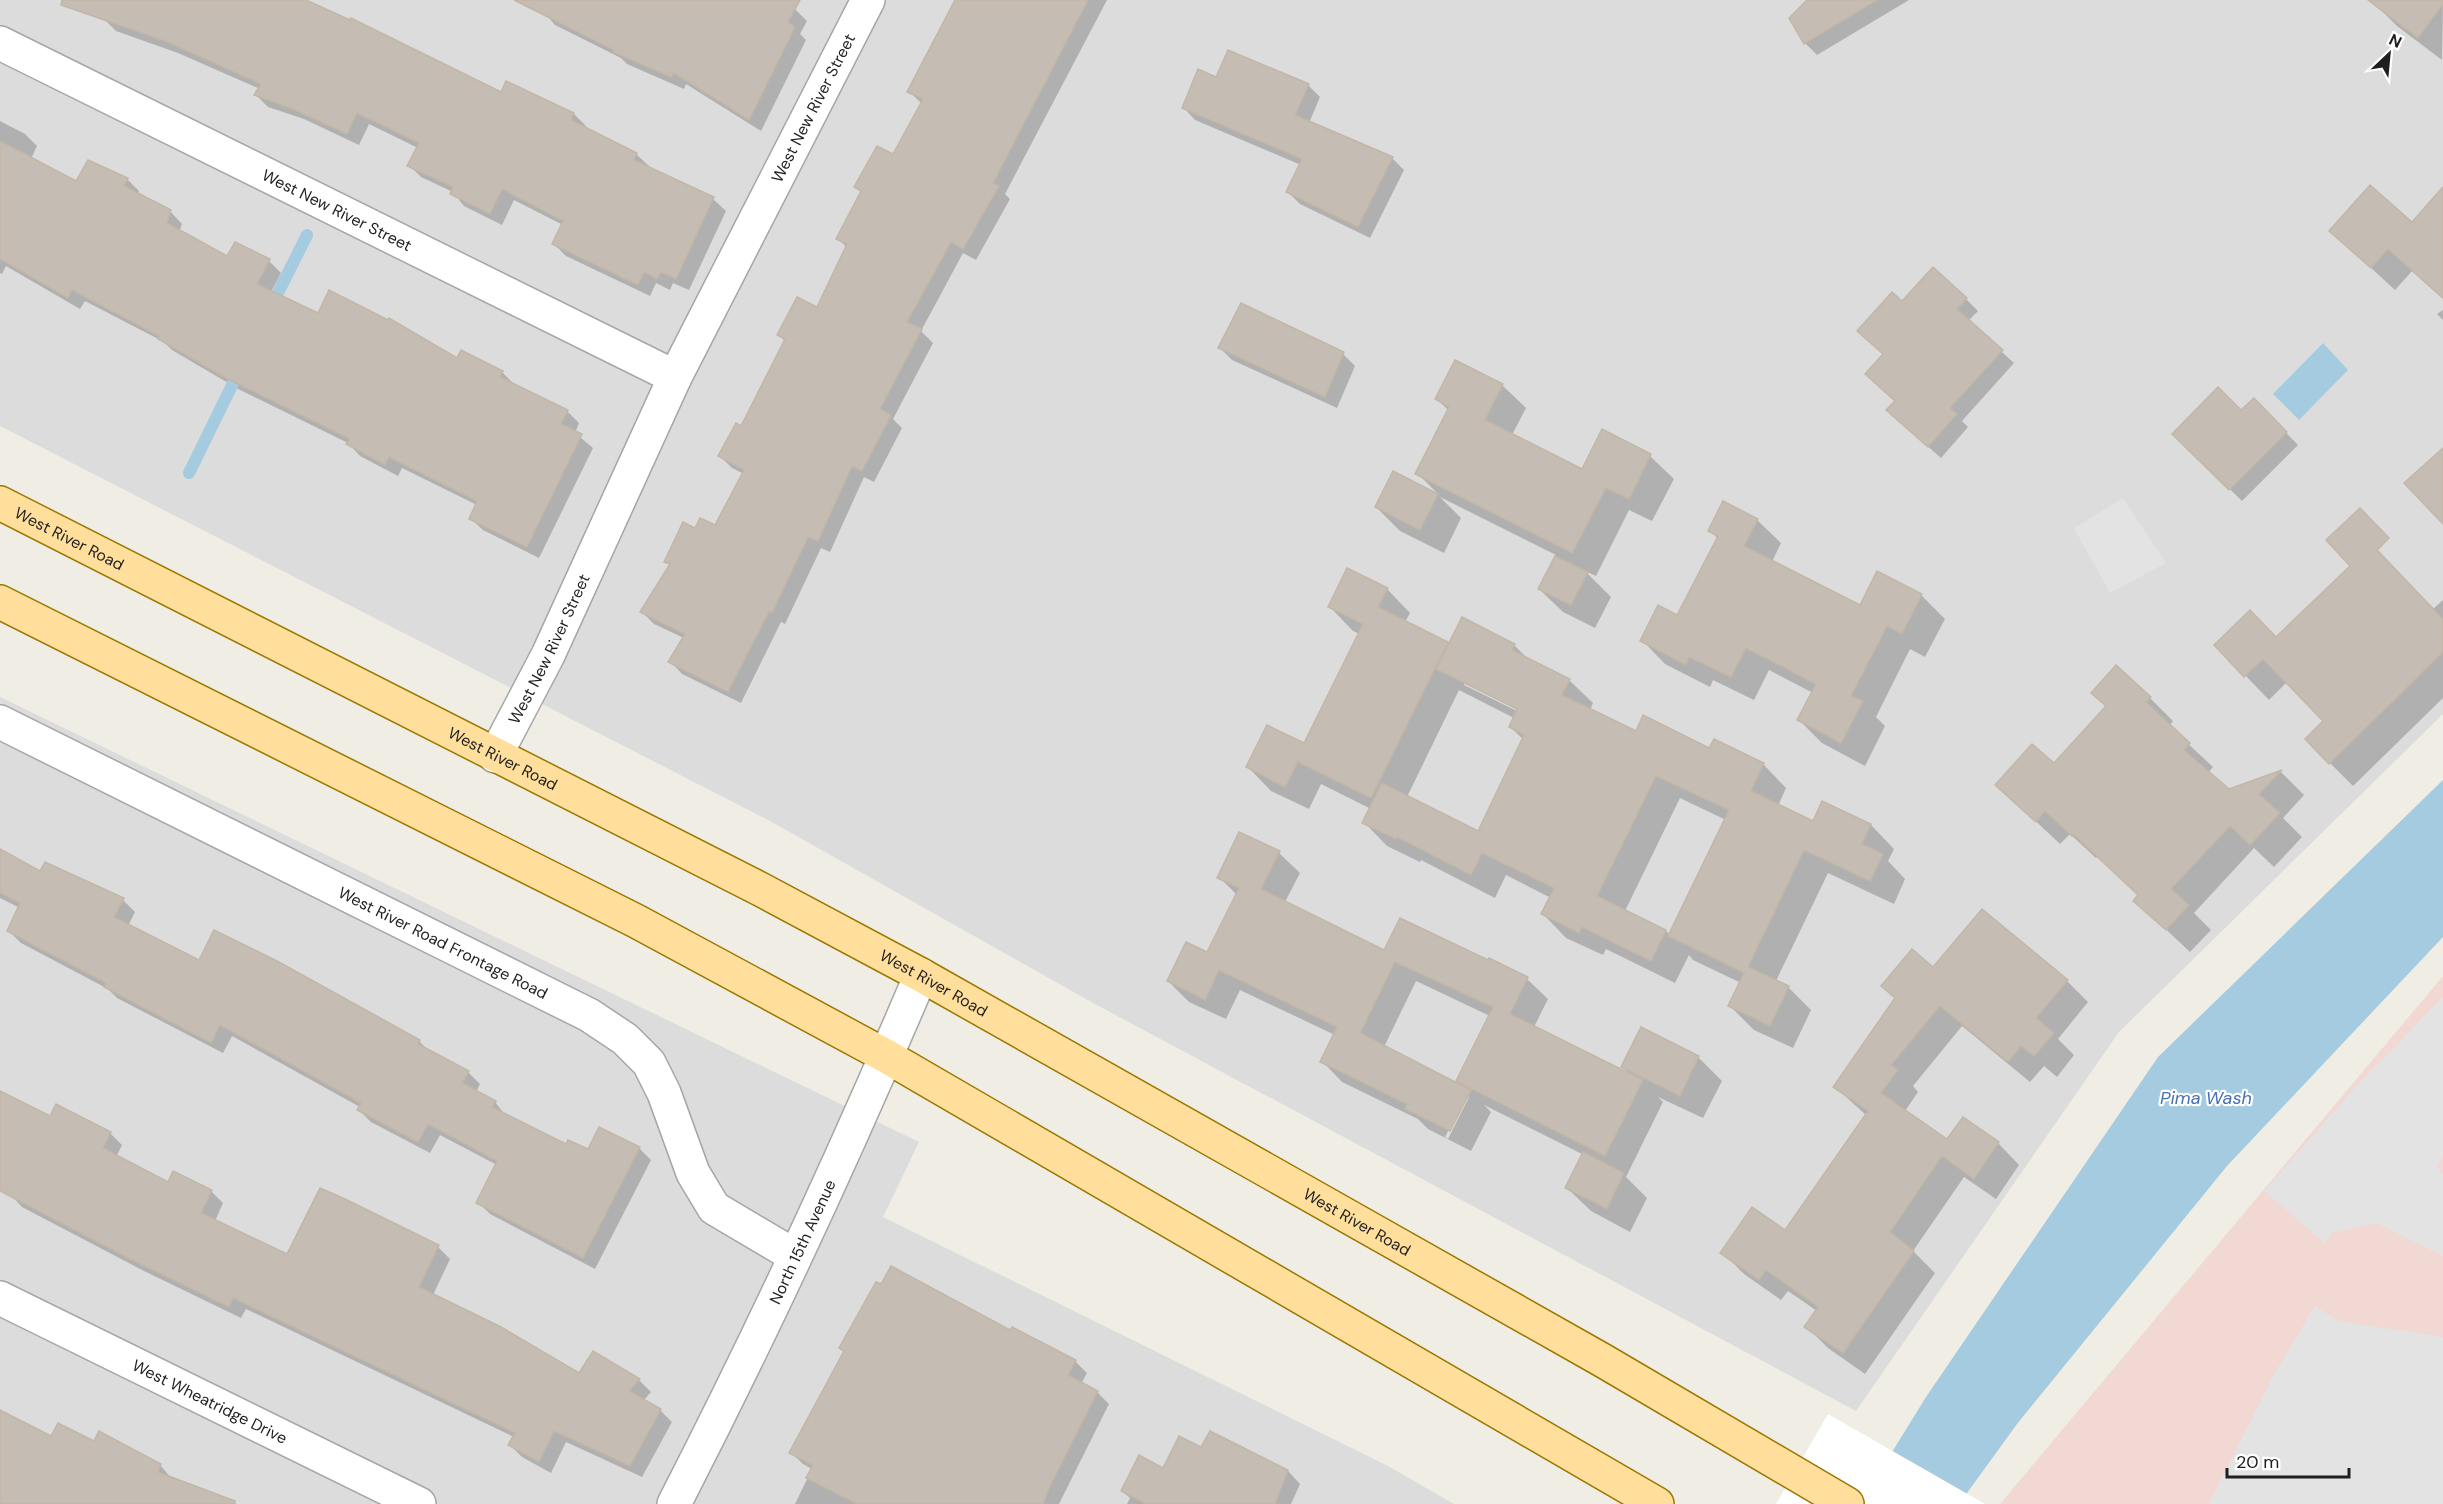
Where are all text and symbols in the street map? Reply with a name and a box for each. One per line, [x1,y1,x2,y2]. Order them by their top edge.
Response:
north arrow [2359,24,2419,84]
text: N [2386,29,2405,53]
street label: West New River Street [766,30,860,186]
street label: West New River Street [258,164,415,256]
street label: West River Road [11,502,128,575]
street label: West New River Street [504,571,595,728]
street label: West River Road [444,722,561,795]
street label: West River Road Frontage Road [335,882,551,1004]
street label: West River Road [876,945,991,1022]
water label: Pima Wash [2160,1086,2252,1110]
street label: North 15th Avenue [765,1176,841,1308]
street label: West River Road [1300,1183,1414,1261]
street label: West Wheatridge Drive [129,1355,291,1449]
scale bar [2227,1441,2348,1479]
text: 20 m [2236,1450,2279,1474]

